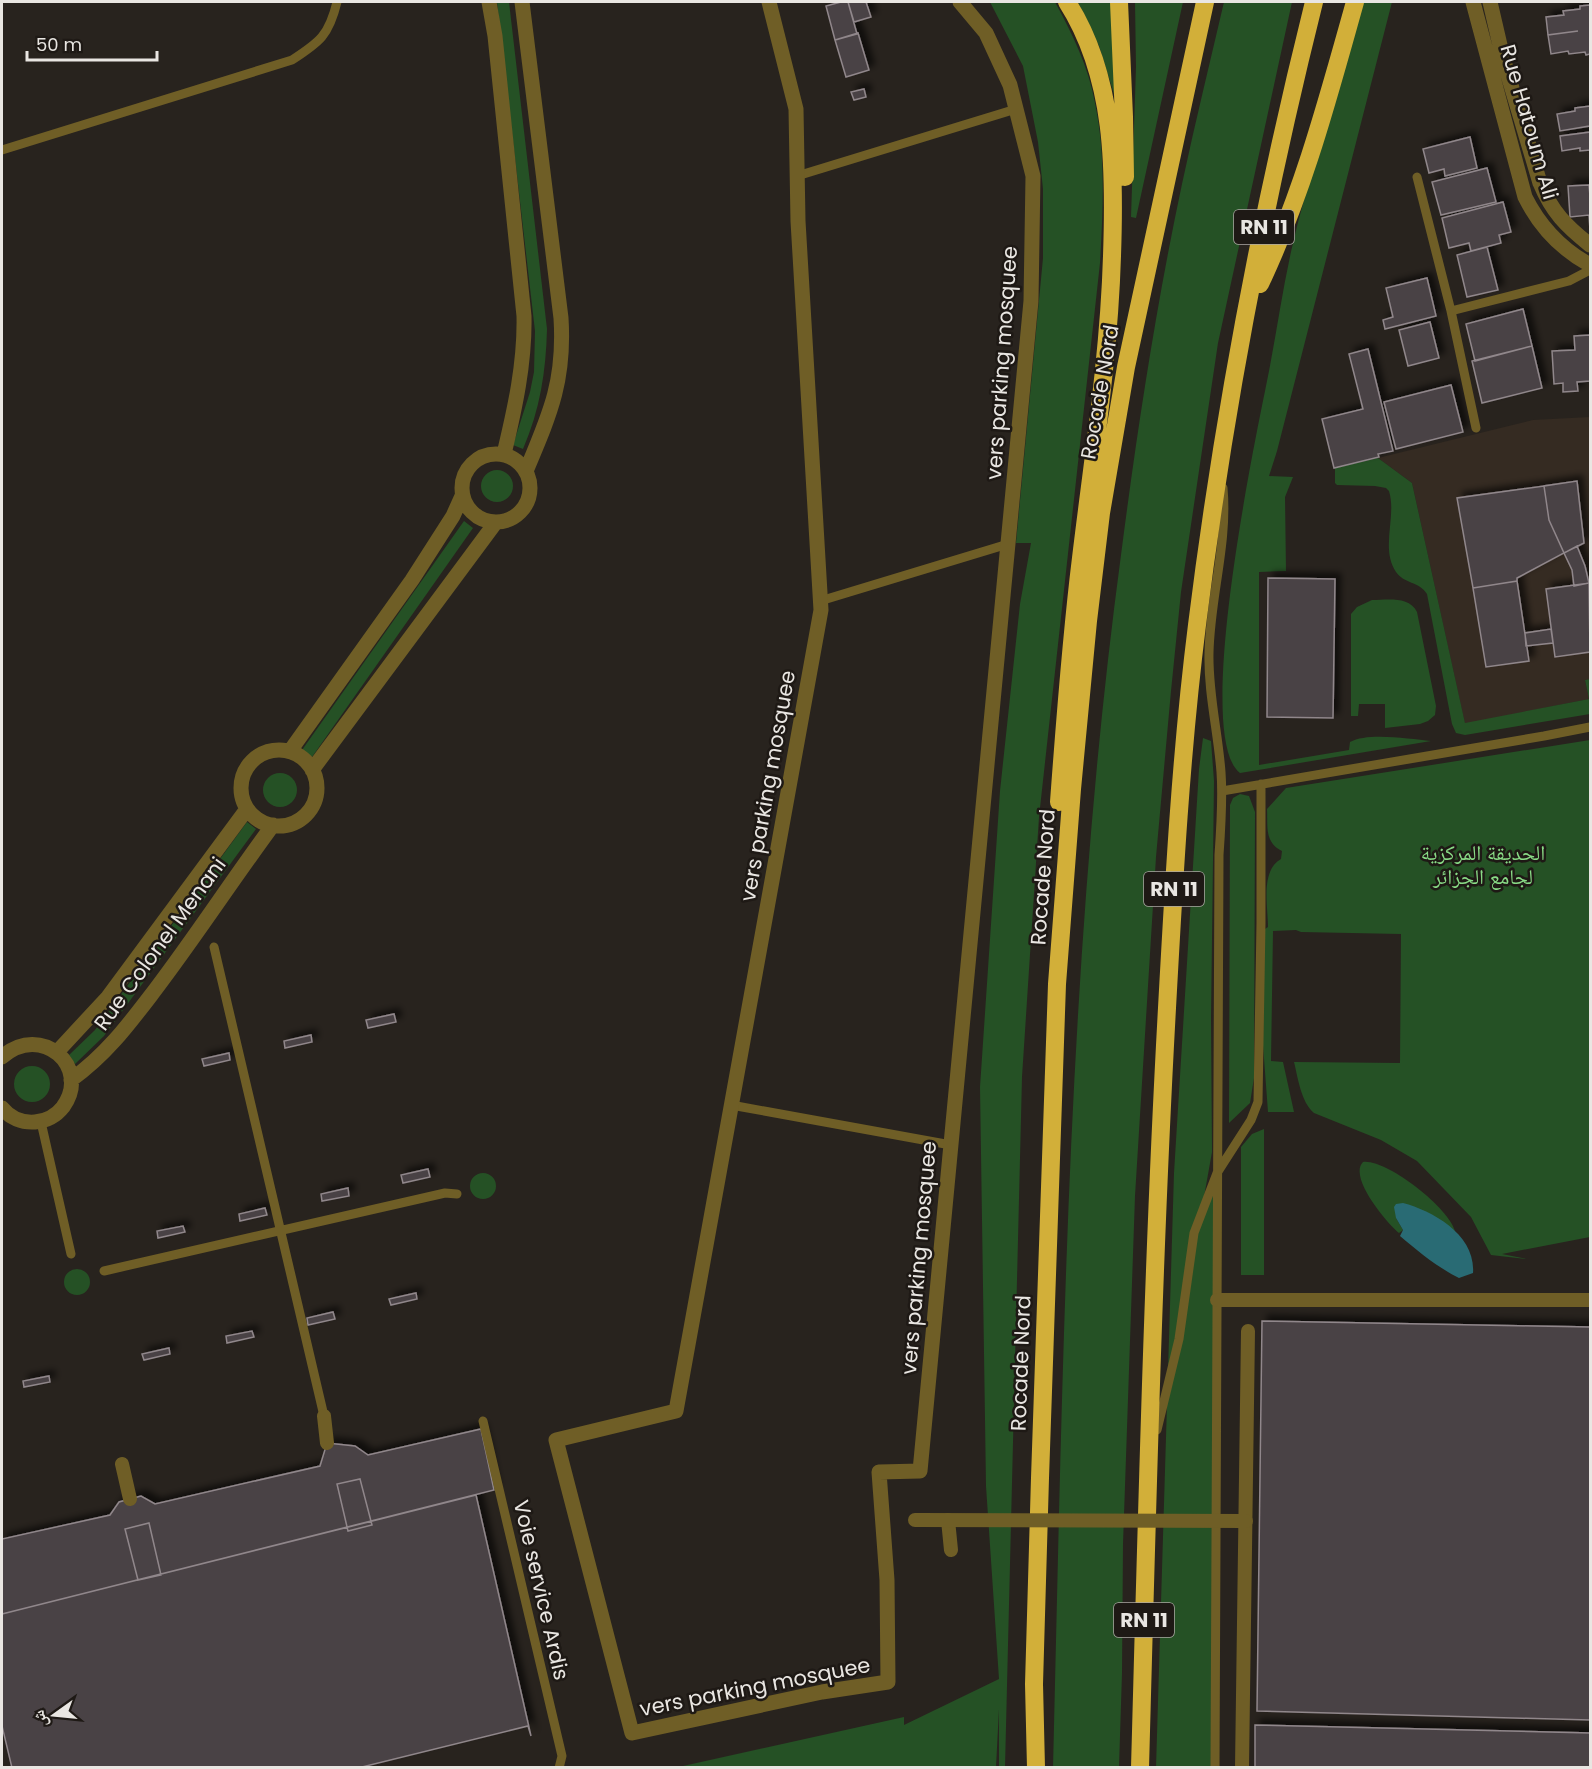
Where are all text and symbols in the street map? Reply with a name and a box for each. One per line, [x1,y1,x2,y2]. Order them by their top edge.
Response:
scale bar [27,24,158,62]
text: 50 m [36,32,82,57]
street label: Rue Hatoum Ali [1494,41,1565,203]
road number: RN 11 [1234,210,1294,244]
street label: vers parking mosquee [979,245,1024,481]
street label: Rocade Nord [1073,322,1126,462]
street label: vers parking mosquee [733,668,802,904]
street label: Rocade Nord [1023,808,1062,946]
park label: الحديقة المركزية لجامع الجزائر [1421,838,1545,891]
street label: Rue Colonel Menani [87,851,232,1036]
road number: RN 11 [1144,872,1204,906]
street label: vers parking mosquee [894,1140,943,1376]
street label: Rocade Nord [1004,1294,1037,1432]
street label: Voie service Ardis [507,1497,576,1683]
road number: RN 11 [1114,1603,1174,1637]
street label: vers parking mosquee [637,1650,873,1723]
north arrow [24,1685,84,1745]
text: ش [27,1708,53,1730]

